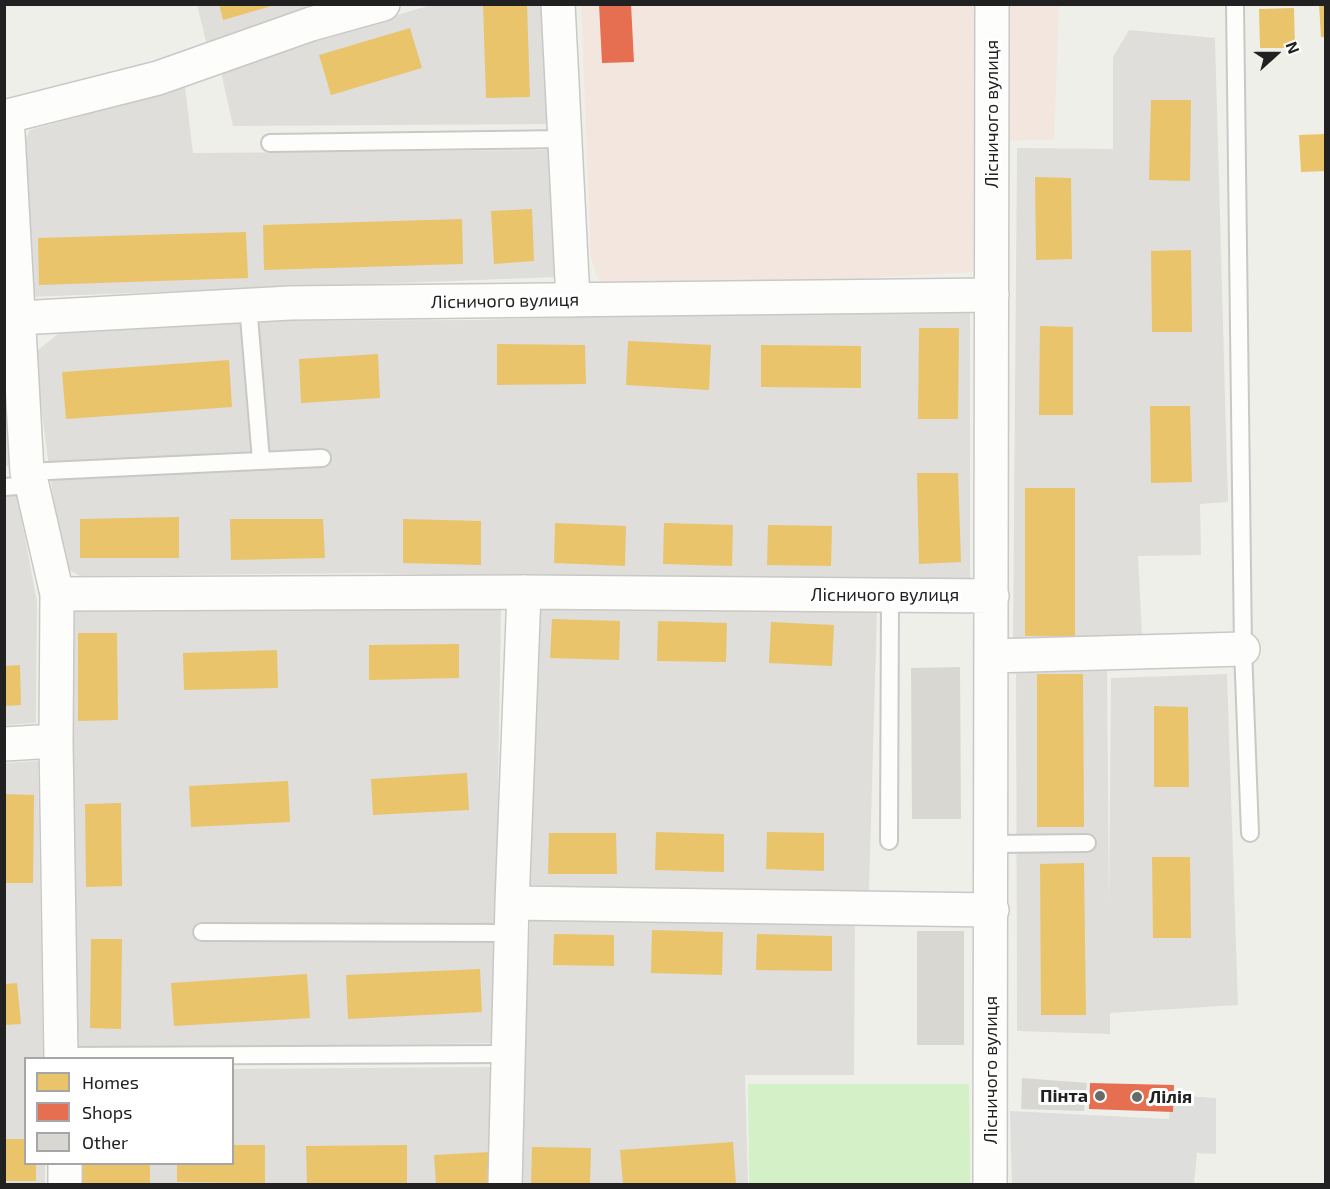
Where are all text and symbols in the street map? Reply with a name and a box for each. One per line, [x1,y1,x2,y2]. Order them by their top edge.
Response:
north arrow [1246,24,1306,84]
text: N [1282,39,1304,56]
street label: Лісничого вулиця [981,40,1003,188]
street label: Лісничого вулиця [431,289,579,313]
street label: Лісничого вулиця [811,584,959,606]
street label: Лісничого вулиця [980,996,1002,1144]
legend [24,1057,234,1165]
text: Homes [82,1071,139,1093]
place label: Пінта [1040,1085,1088,1107]
place label: Лілія [1149,1086,1192,1108]
marker: Пінта [1093,1089,1107,1103]
marker: Лілія [1130,1090,1144,1104]
text: Shops [82,1101,132,1123]
text: Other [82,1131,128,1153]

